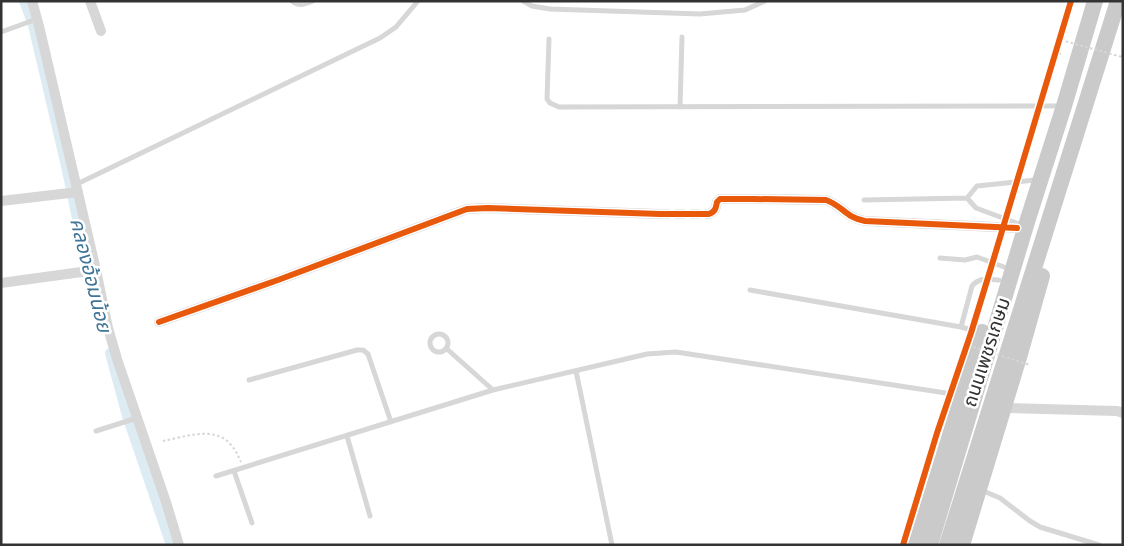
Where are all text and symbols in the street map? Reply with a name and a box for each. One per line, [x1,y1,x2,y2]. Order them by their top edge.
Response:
water label: คลองอ้อมน้อย [64,215,118,337]
street label: ถนนเพชรเกษม [957,294,1015,410]

